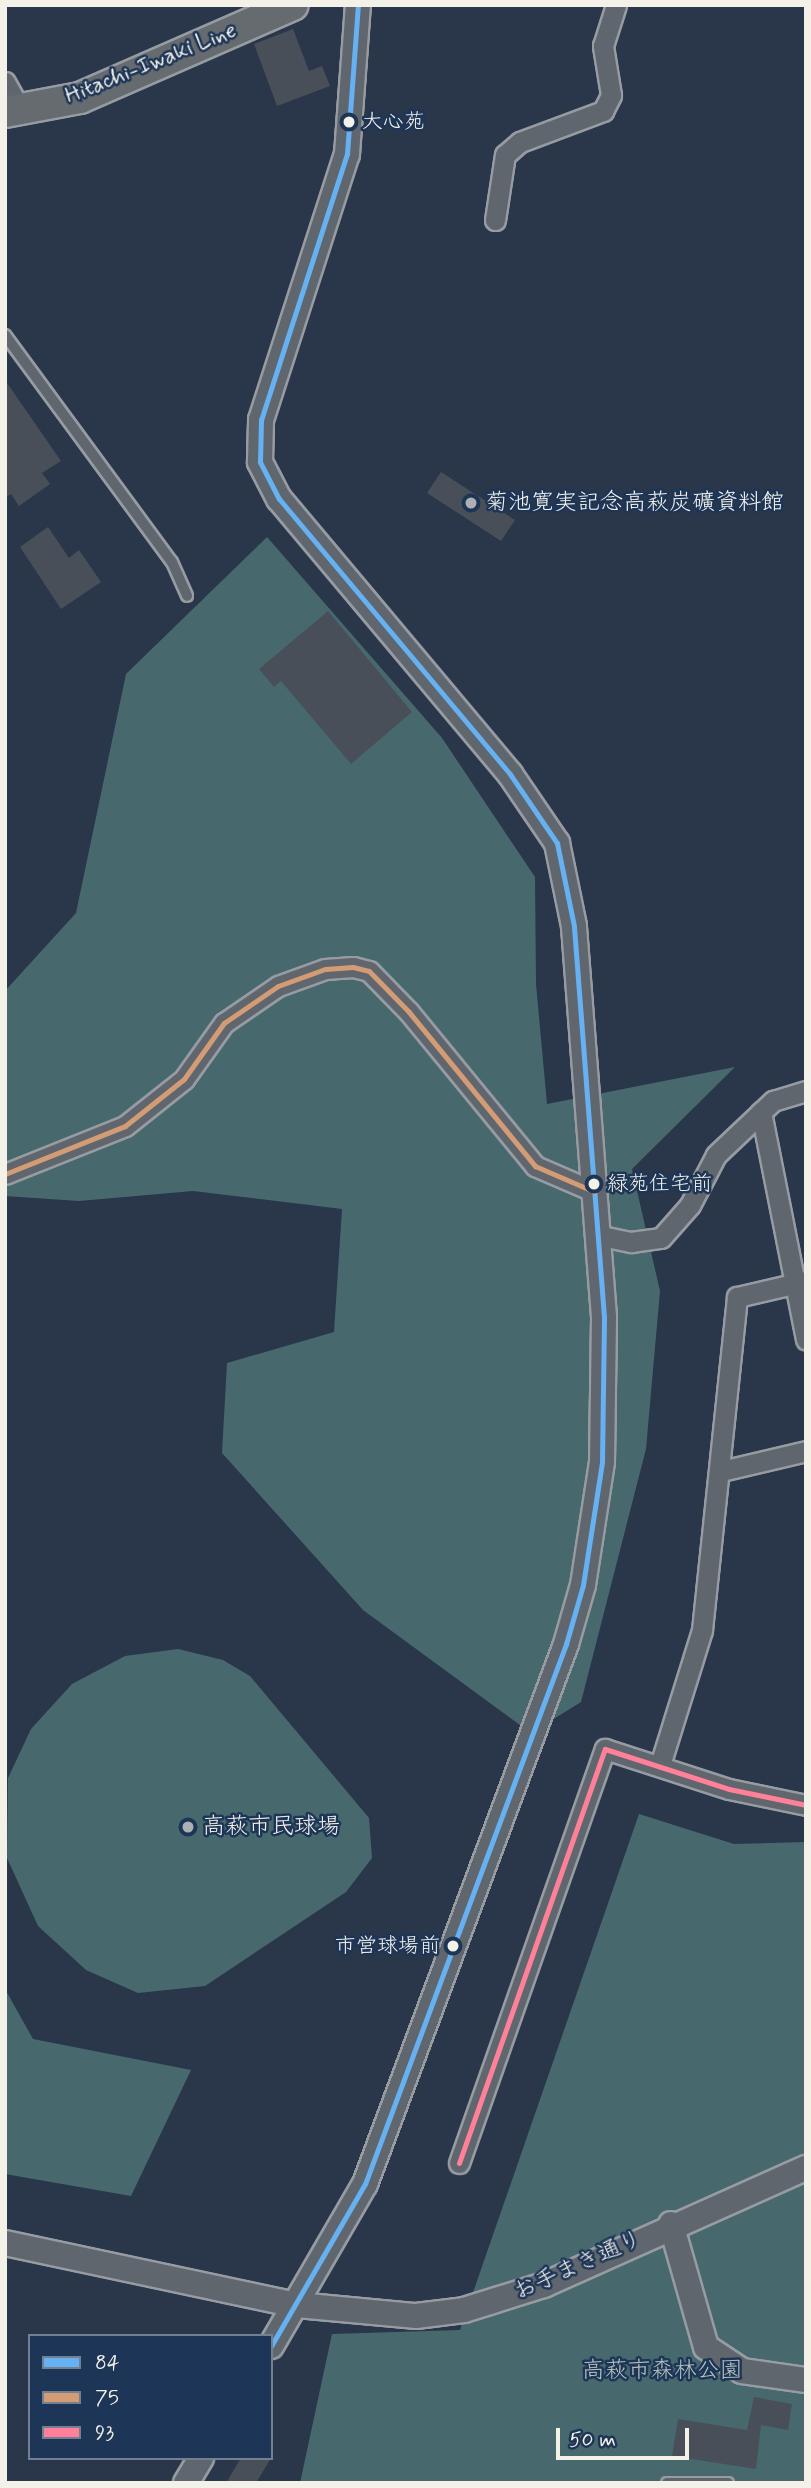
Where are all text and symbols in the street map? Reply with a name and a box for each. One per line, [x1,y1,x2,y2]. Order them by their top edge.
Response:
street label: Hitachi-Iwaki Line [60,17,242,111]
place label: 大心苑 [362,109,425,135]
marker: 大心苑 [342,115,356,129]
place label: 菊池寛実記念高萩炭礦資料館 [485,489,784,517]
marker: 菊池寛実記念高萩炭礦資料館 [463,495,479,511]
place label: 緑苑住宅前 [607,1171,712,1197]
marker: 緑苑住宅前 [587,1177,601,1191]
place label: 高萩市民球場 [202,1813,340,1841]
marker: 高萩市民球場 [180,1819,196,1835]
place label: 市営球場前 [335,1933,440,1959]
marker: 市営球場前 [446,1939,460,1953]
street label: お手まき通り [509,2225,647,2307]
legend [28,2334,273,2460]
text: 84 [95,2349,120,2377]
park label: 高萩市森林公園 [582,2357,742,2385]
text: 75 [95,2384,119,2412]
scale bar [559,2414,692,2458]
text: 93 [95,2419,114,2447]
text: 50 m [569,2426,616,2454]

